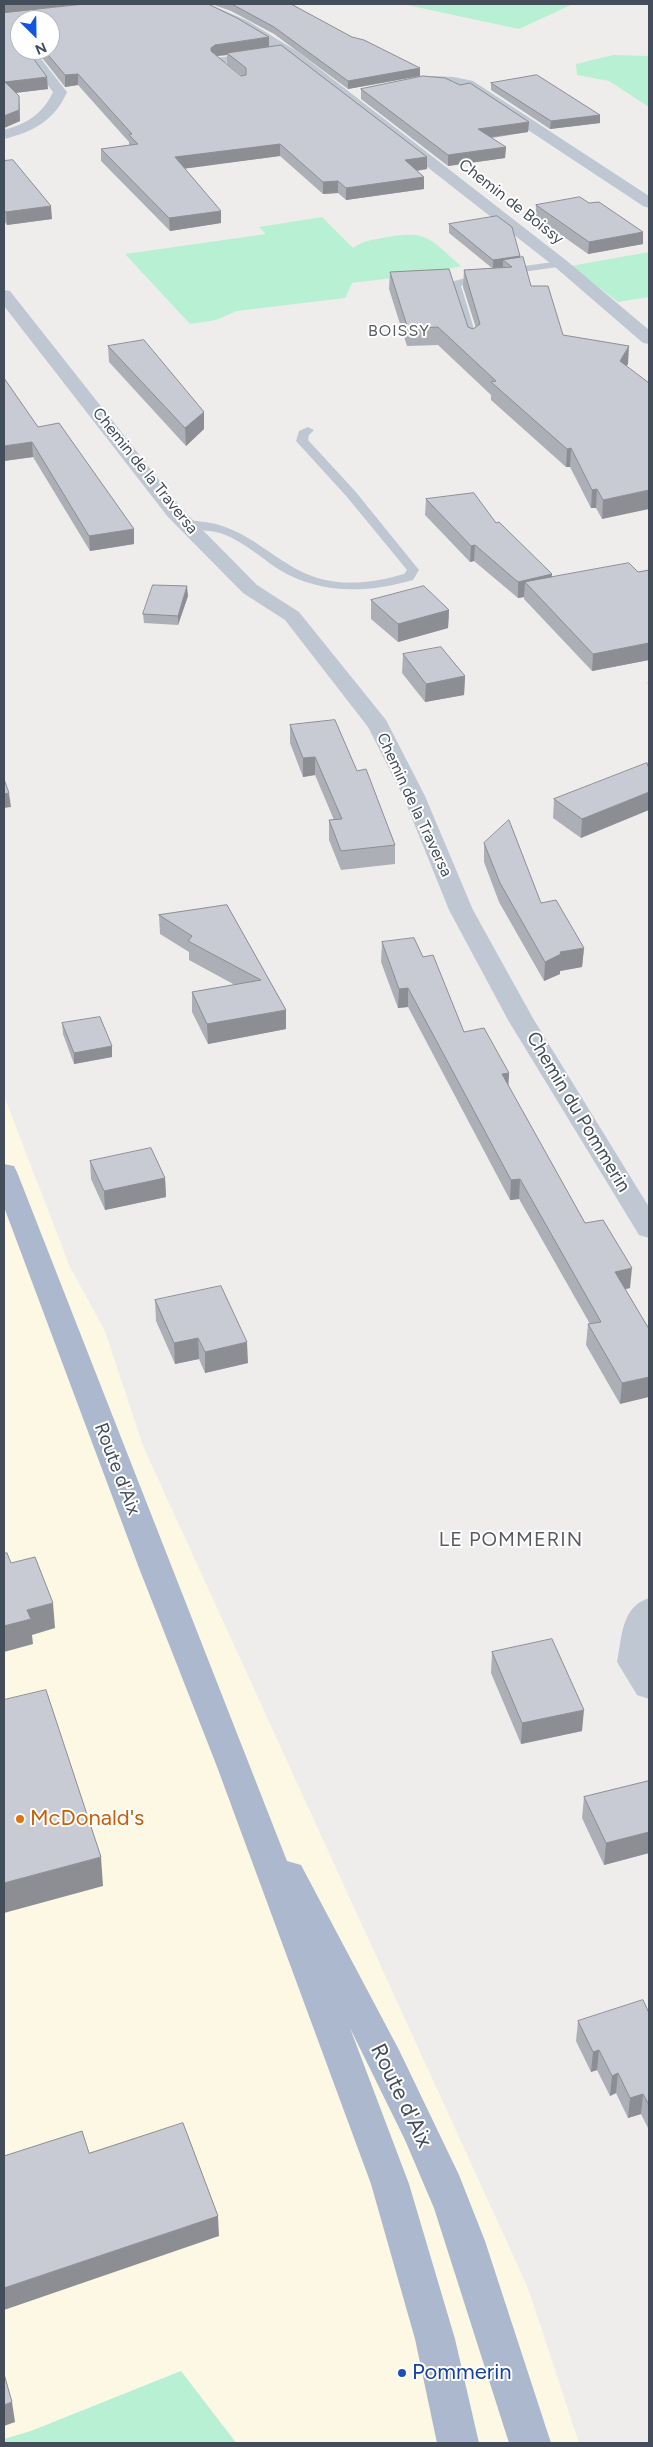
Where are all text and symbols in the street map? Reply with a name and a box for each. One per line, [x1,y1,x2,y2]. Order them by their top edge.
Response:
north arrow [10,10,60,60]
text: N [32,38,49,58]
street label: Chemin de Boissy [455,155,567,249]
district label: BOISSY [367,321,431,341]
street label: Chemin de la Traversa [88,404,202,538]
street label: Chemin de la Traversa [372,730,456,880]
street label: Chemin du Pommerin [521,1028,635,1196]
street label: Route d'Aix [89,1420,145,1518]
district label: LE POMMERIN [437,1528,585,1552]
place label: McDonald's [30,1806,144,1832]
marker: McDonald's [14,1813,26,1825]
street label: Route d'Aix [365,2040,437,2152]
place label: Pommerin [412,2360,512,2386]
marker: Pommerin [396,2367,408,2379]

